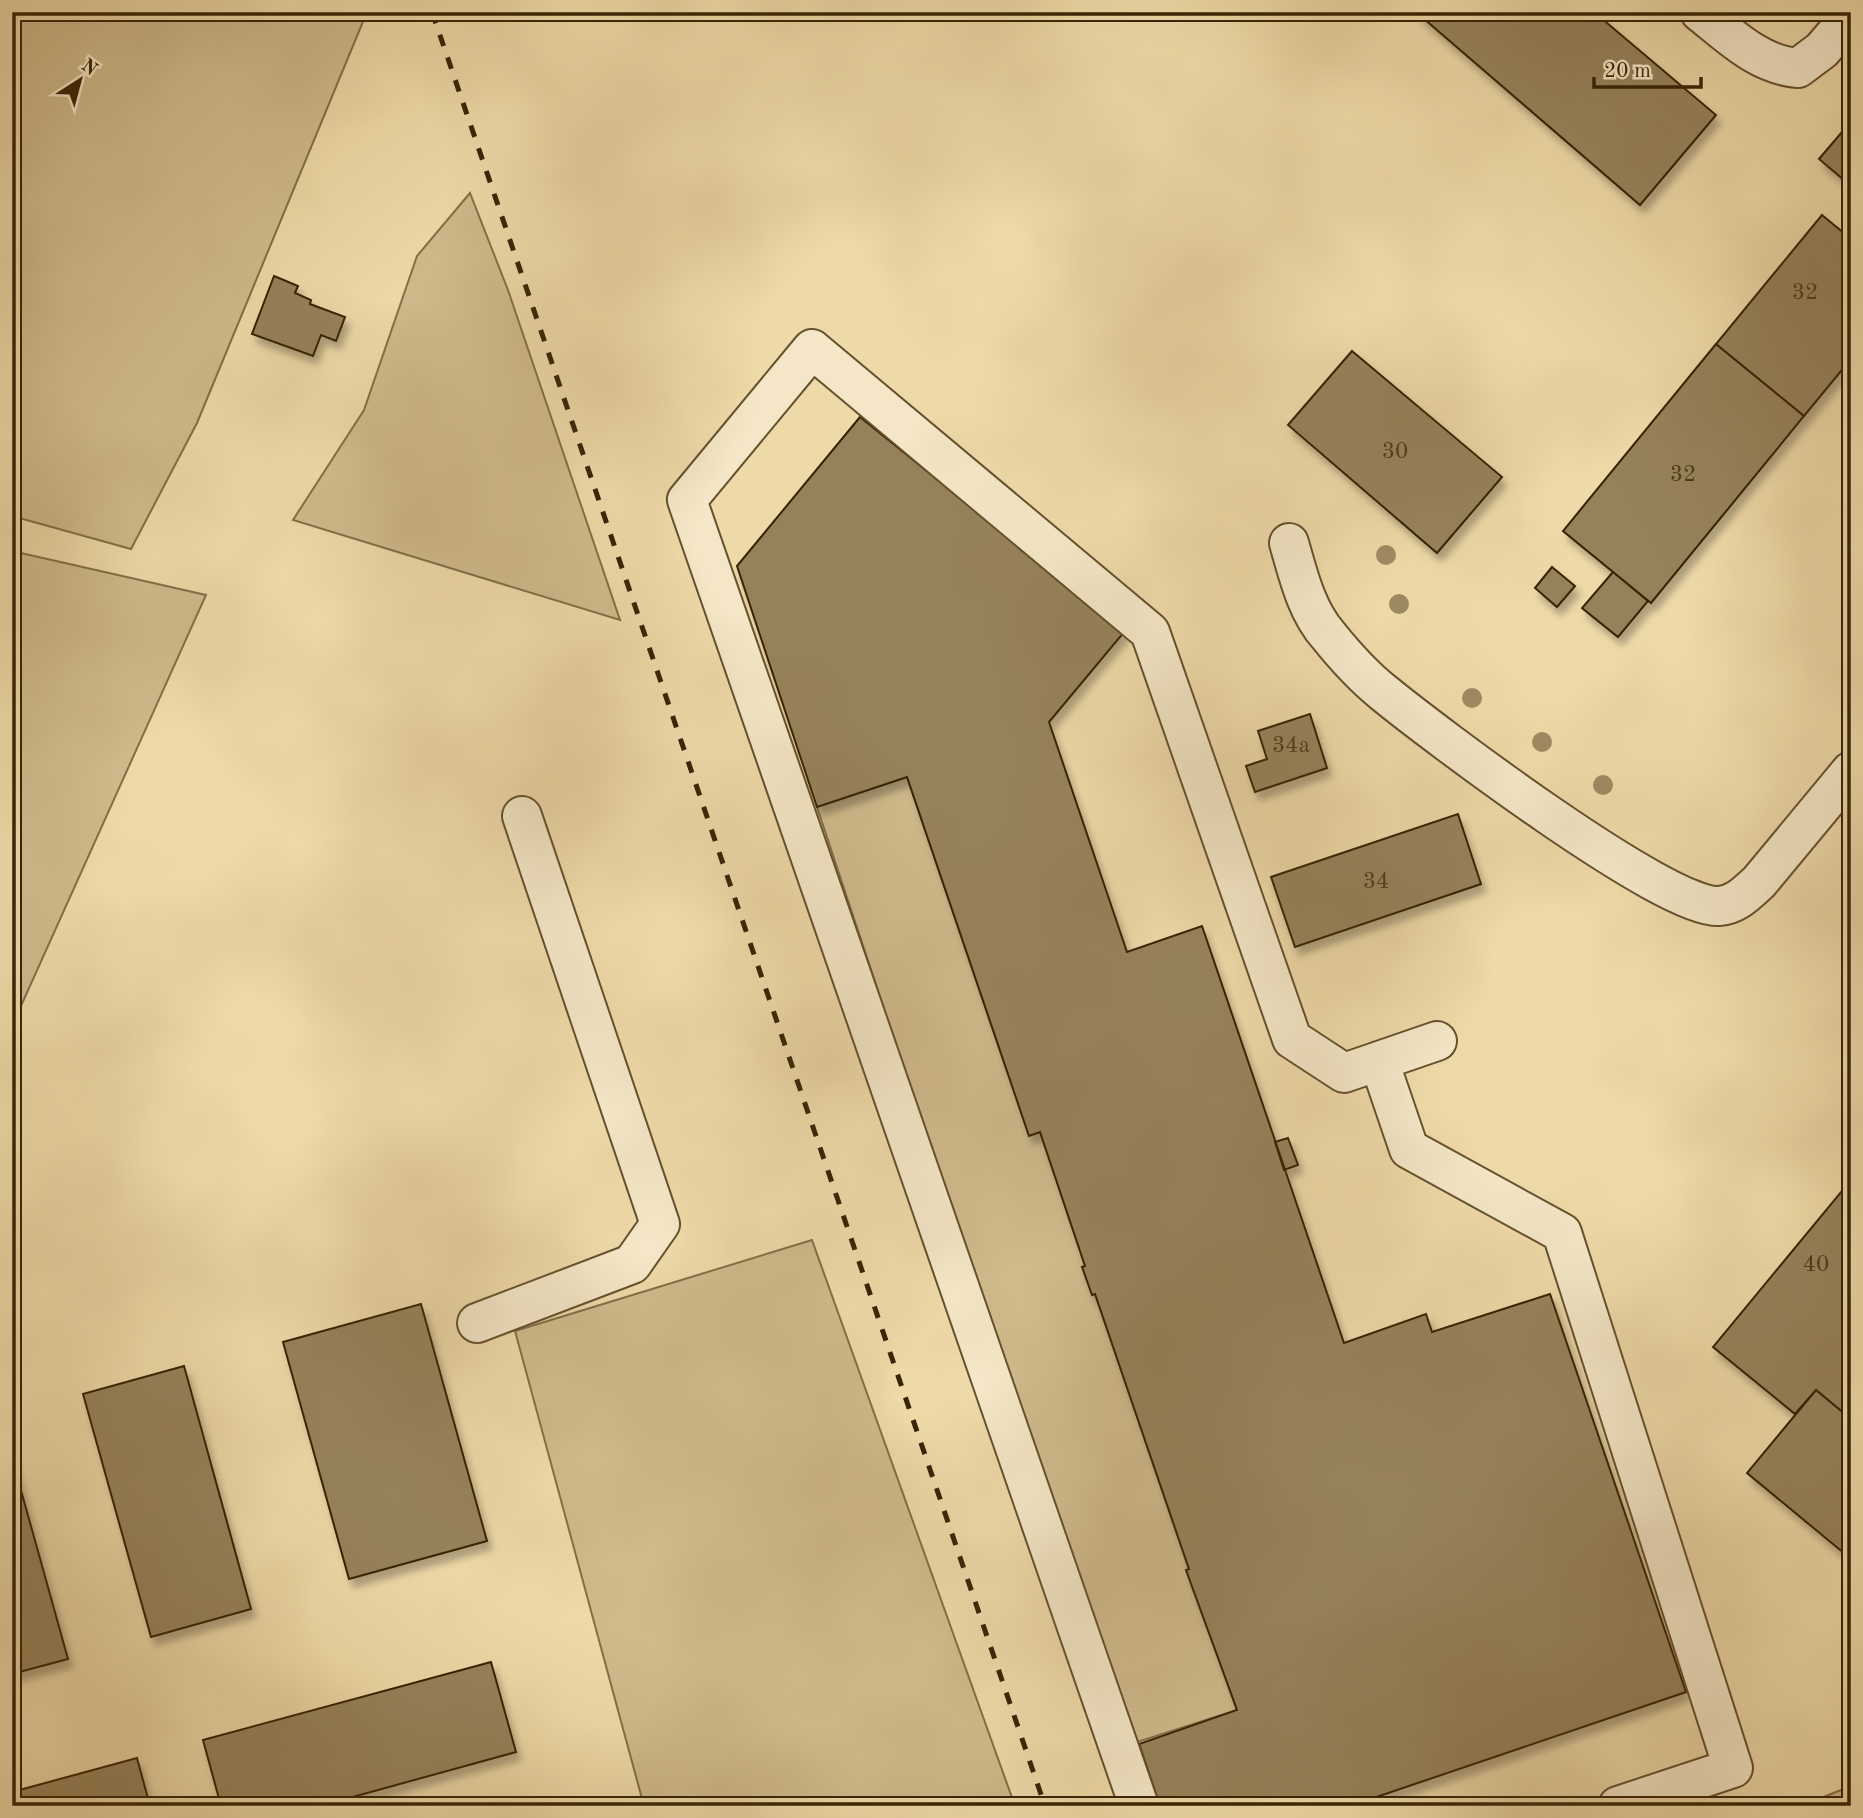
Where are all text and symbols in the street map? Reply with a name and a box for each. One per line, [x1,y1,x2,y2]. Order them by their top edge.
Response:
north arrow [46,46,116,116]
scale bar [1594,46,1700,90]
text: N [77,56,100,81]
text: 20 m [1604,61,1651,82]
house number: 32 [1792,281,1818,304]
house number: 30 [1382,440,1408,463]
house number: 32 [1670,463,1696,486]
house number: 34a [1272,734,1310,757]
house number: 34 [1363,870,1389,893]
house number: 40 [1803,1253,1829,1276]

